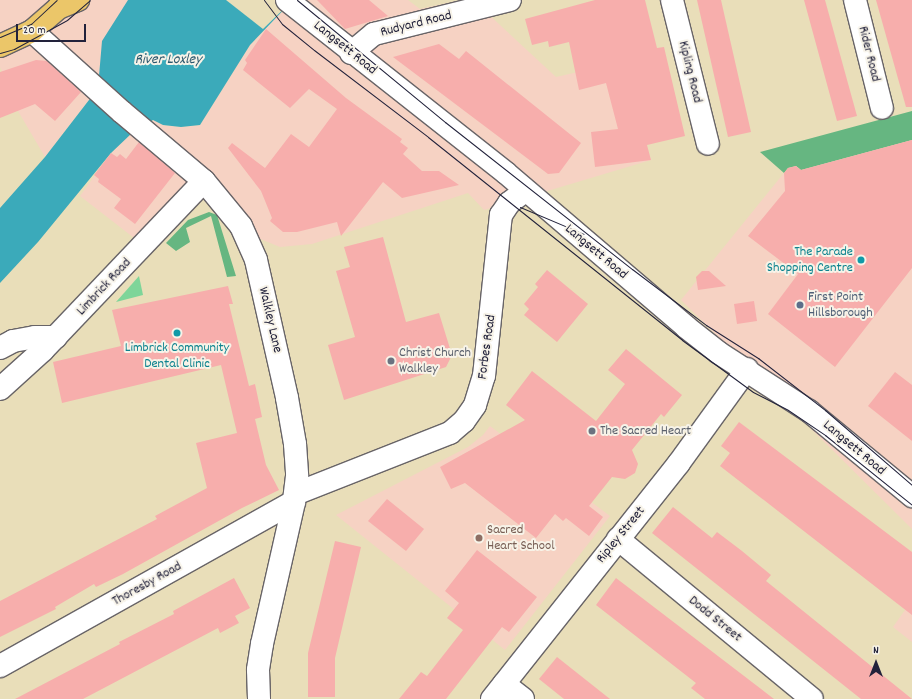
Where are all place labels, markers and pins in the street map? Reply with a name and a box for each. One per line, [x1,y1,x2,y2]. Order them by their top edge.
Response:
place label: The Parade Shopping Centre [767,244,853,276]
marker: The Parade Shopping Centre [856,255,866,265]
place label: First Point Hillsborough [808,289,873,322]
marker: First Point Hillsborough [795,300,805,310]
marker: Limbrick Community Dental Clinic [172,328,182,338]
place label: Limbrick Community Dental Clinic [125,340,229,372]
place label: Christ Church Walkley [399,345,471,378]
marker: Christ Church Walkley [386,356,396,366]
place label: The Sacred Heart [600,423,691,439]
marker: The Sacred Heart [587,426,597,436]
place label: Sacred Heart School [487,522,554,554]
marker: Sacred Heart School [474,533,484,543]

